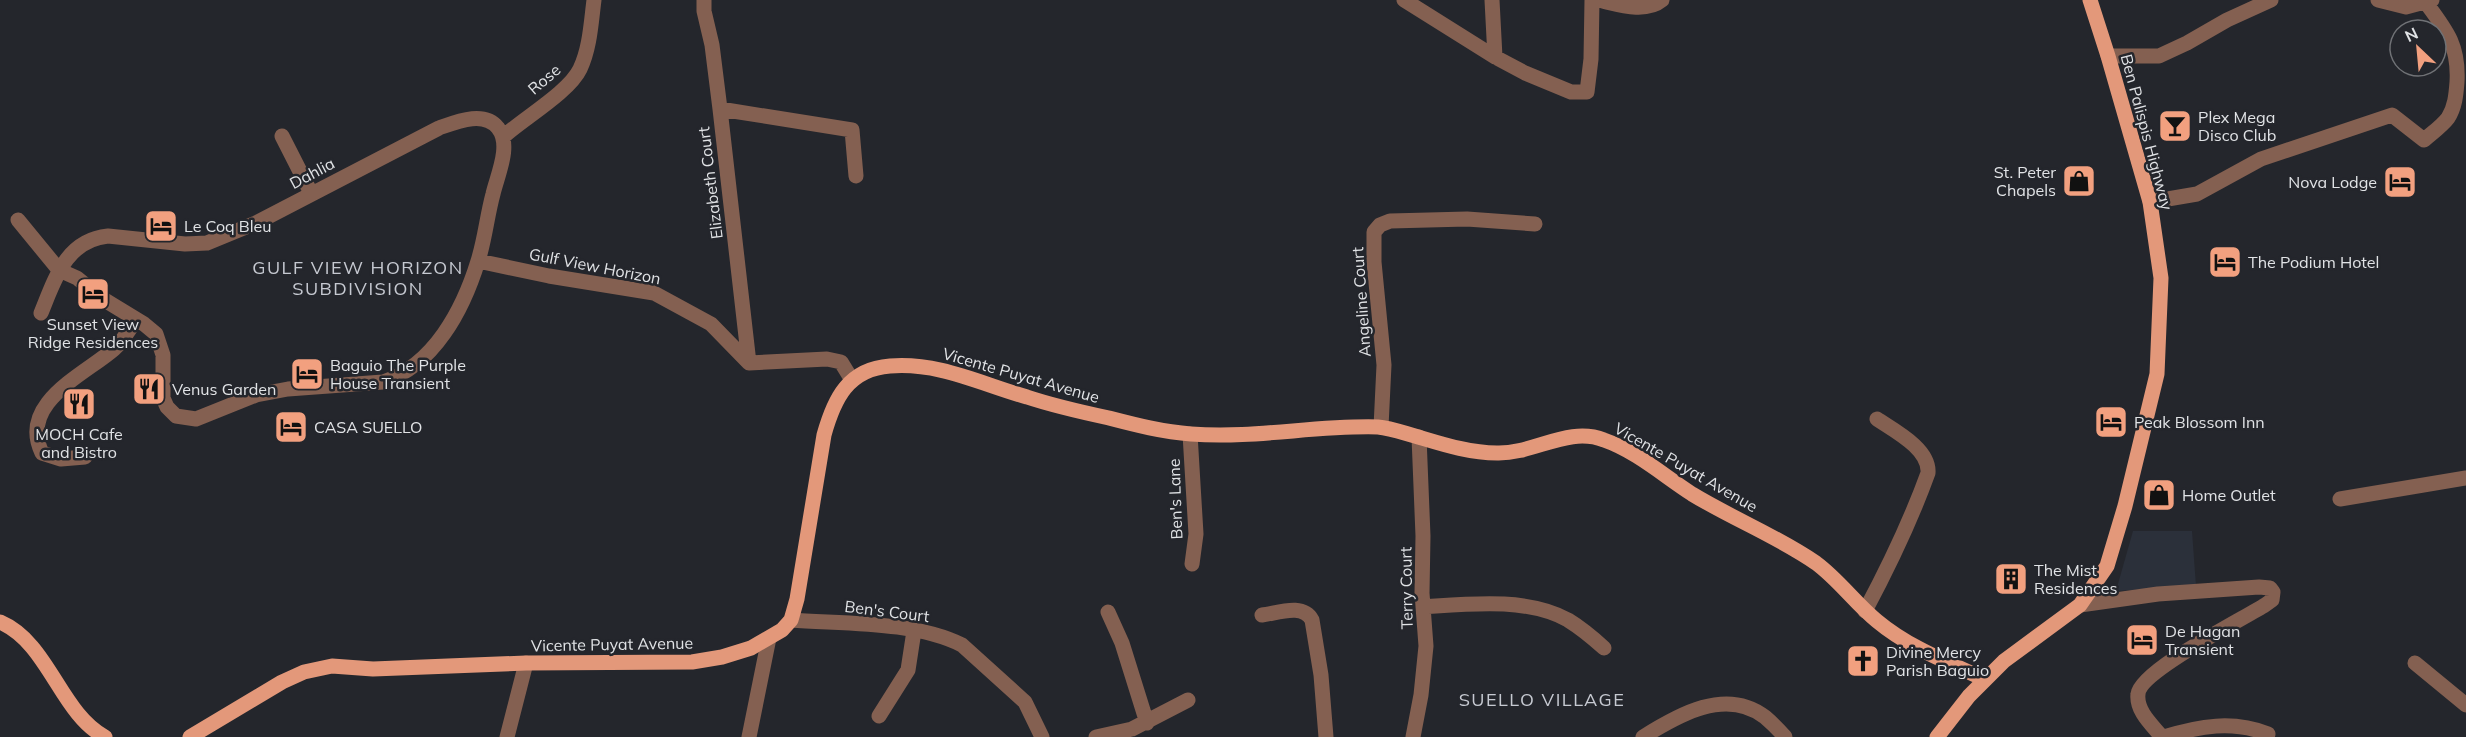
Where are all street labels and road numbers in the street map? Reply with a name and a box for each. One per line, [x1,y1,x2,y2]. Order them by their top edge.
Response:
street label: Ben Palispis Highway [2117,52,2178,213]
street label: Rose [524,59,564,99]
street label: Elizabeth Court [693,125,727,240]
street label: Dahlia [286,153,338,193]
street label: Gulf View Horizon [527,243,663,289]
street label: Angeline Court [1347,246,1375,358]
street label: Vicente Puyat Avenue [940,343,1102,407]
street label: Vicente Puyat Avenue [1611,418,1761,516]
street label: Ben's Lane [1164,458,1186,540]
street label: Terry Court [1395,546,1417,629]
street label: Ben's Court [843,596,931,626]
street label: Vicente Puyat Avenue [531,633,693,655]

